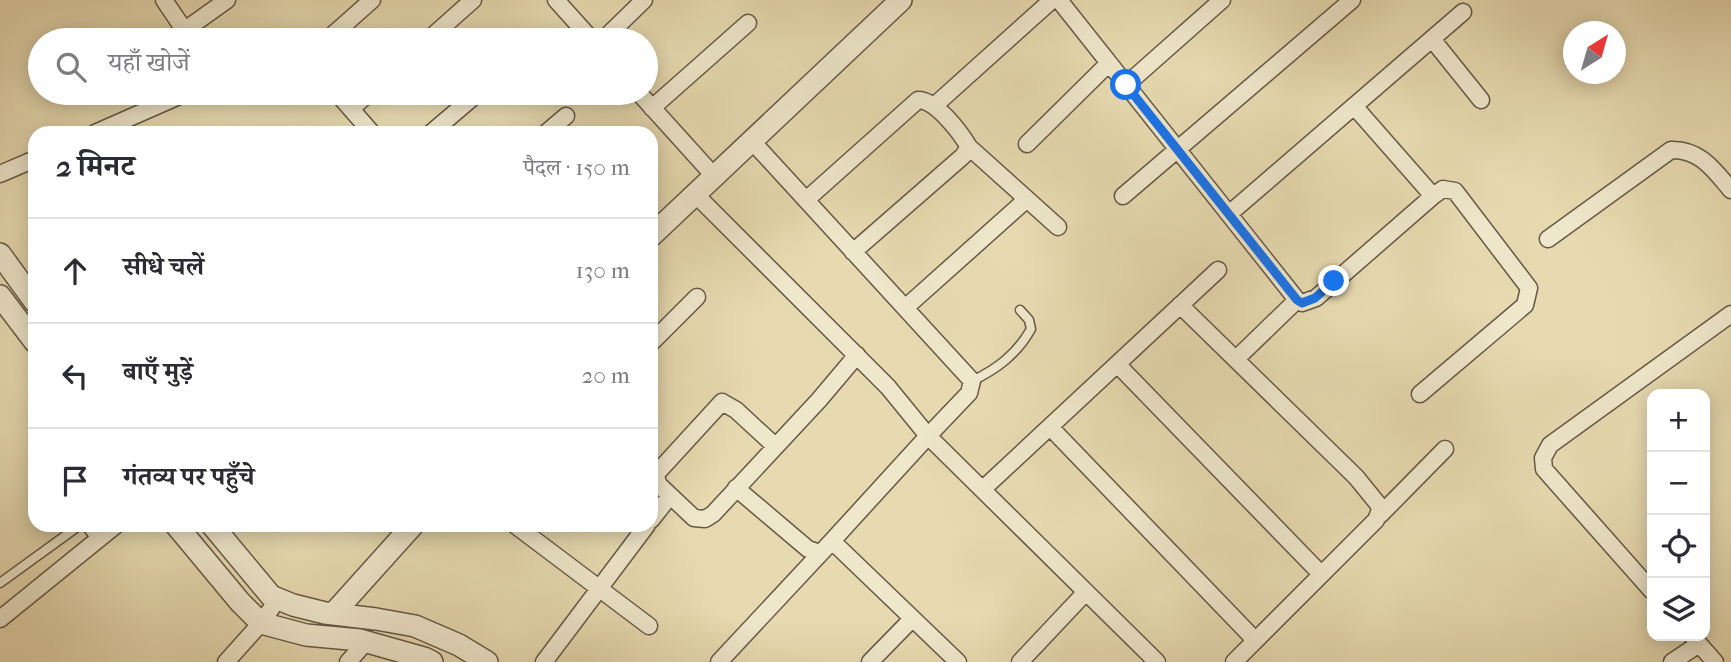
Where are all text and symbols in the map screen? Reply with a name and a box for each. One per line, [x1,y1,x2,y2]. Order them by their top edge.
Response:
north arrow [1563,21,1626,84]
search box [28,28,658,105]
text: यहाँ खोजें [108,47,190,78]
icon: search [52,48,90,86]
route start [1110,69,1141,100]
text: 2 मिनट [56,149,135,184]
text: पैदल · 150 m [523,154,630,181]
text: सीधे चलें [123,251,204,282]
icon: ahead [56,252,94,290]
text: 130 m [576,257,630,284]
route end [1318,265,1349,296]
text: बाएँ मुड़ें [123,356,193,387]
icon: left [56,357,94,395]
text: 20 m [581,362,630,389]
map controls [1647,389,1710,641]
button: + [1647,389,1710,452]
button: − [1647,452,1710,515]
text: गंतव्य पर पहुँचे [123,461,254,492]
icon: arrive [56,462,94,500]
button: locate [1647,515,1710,578]
button: layers [1647,578,1710,641]

